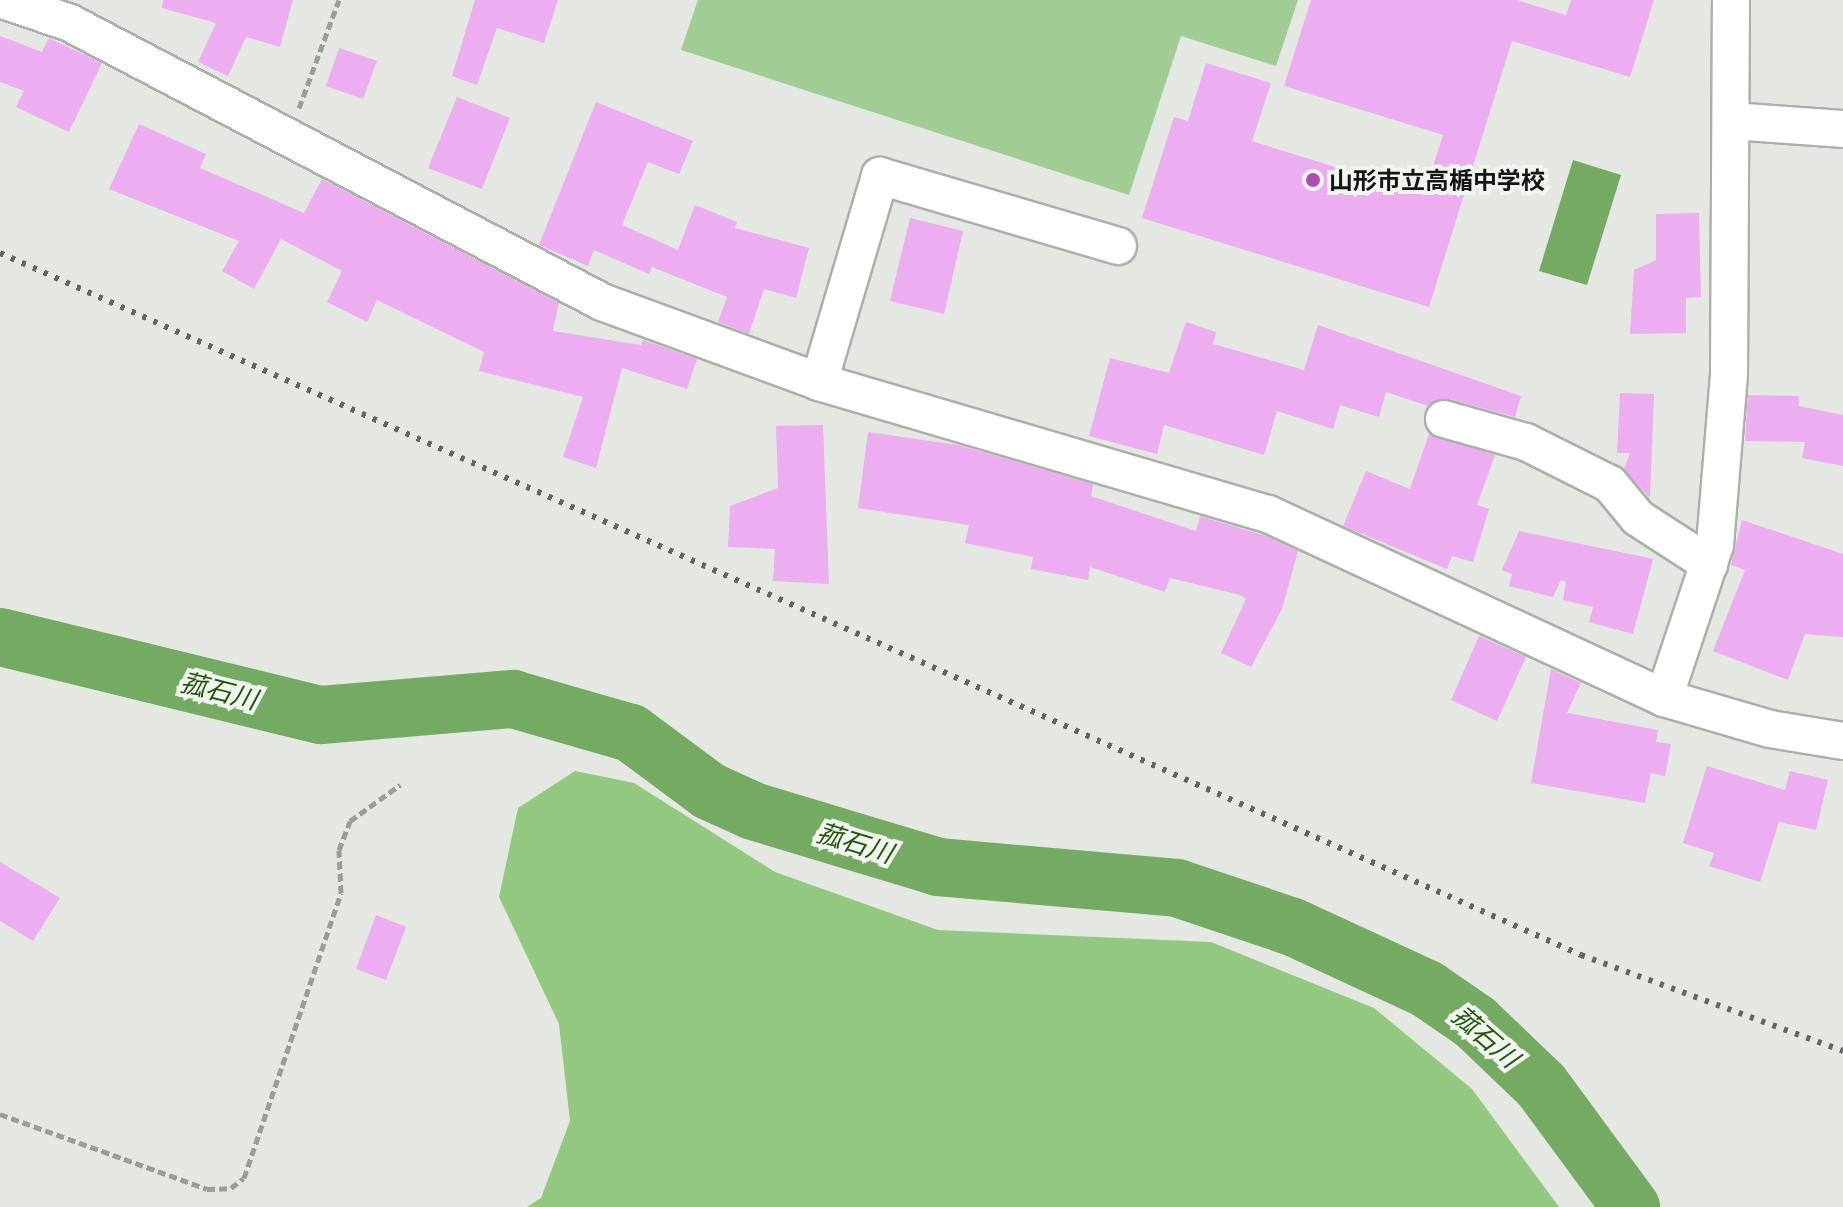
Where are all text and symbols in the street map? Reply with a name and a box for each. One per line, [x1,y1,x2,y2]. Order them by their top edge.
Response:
place label: 山形市立高楯中学校 [1329,166,1545,194]
marker: 山形市立高楯中学校 [1304,171,1322,189]
water label: 菰石川 [177,665,261,715]
water label: 菰石川 [813,816,897,868]
water label: 菰石川 [1446,999,1526,1073]

